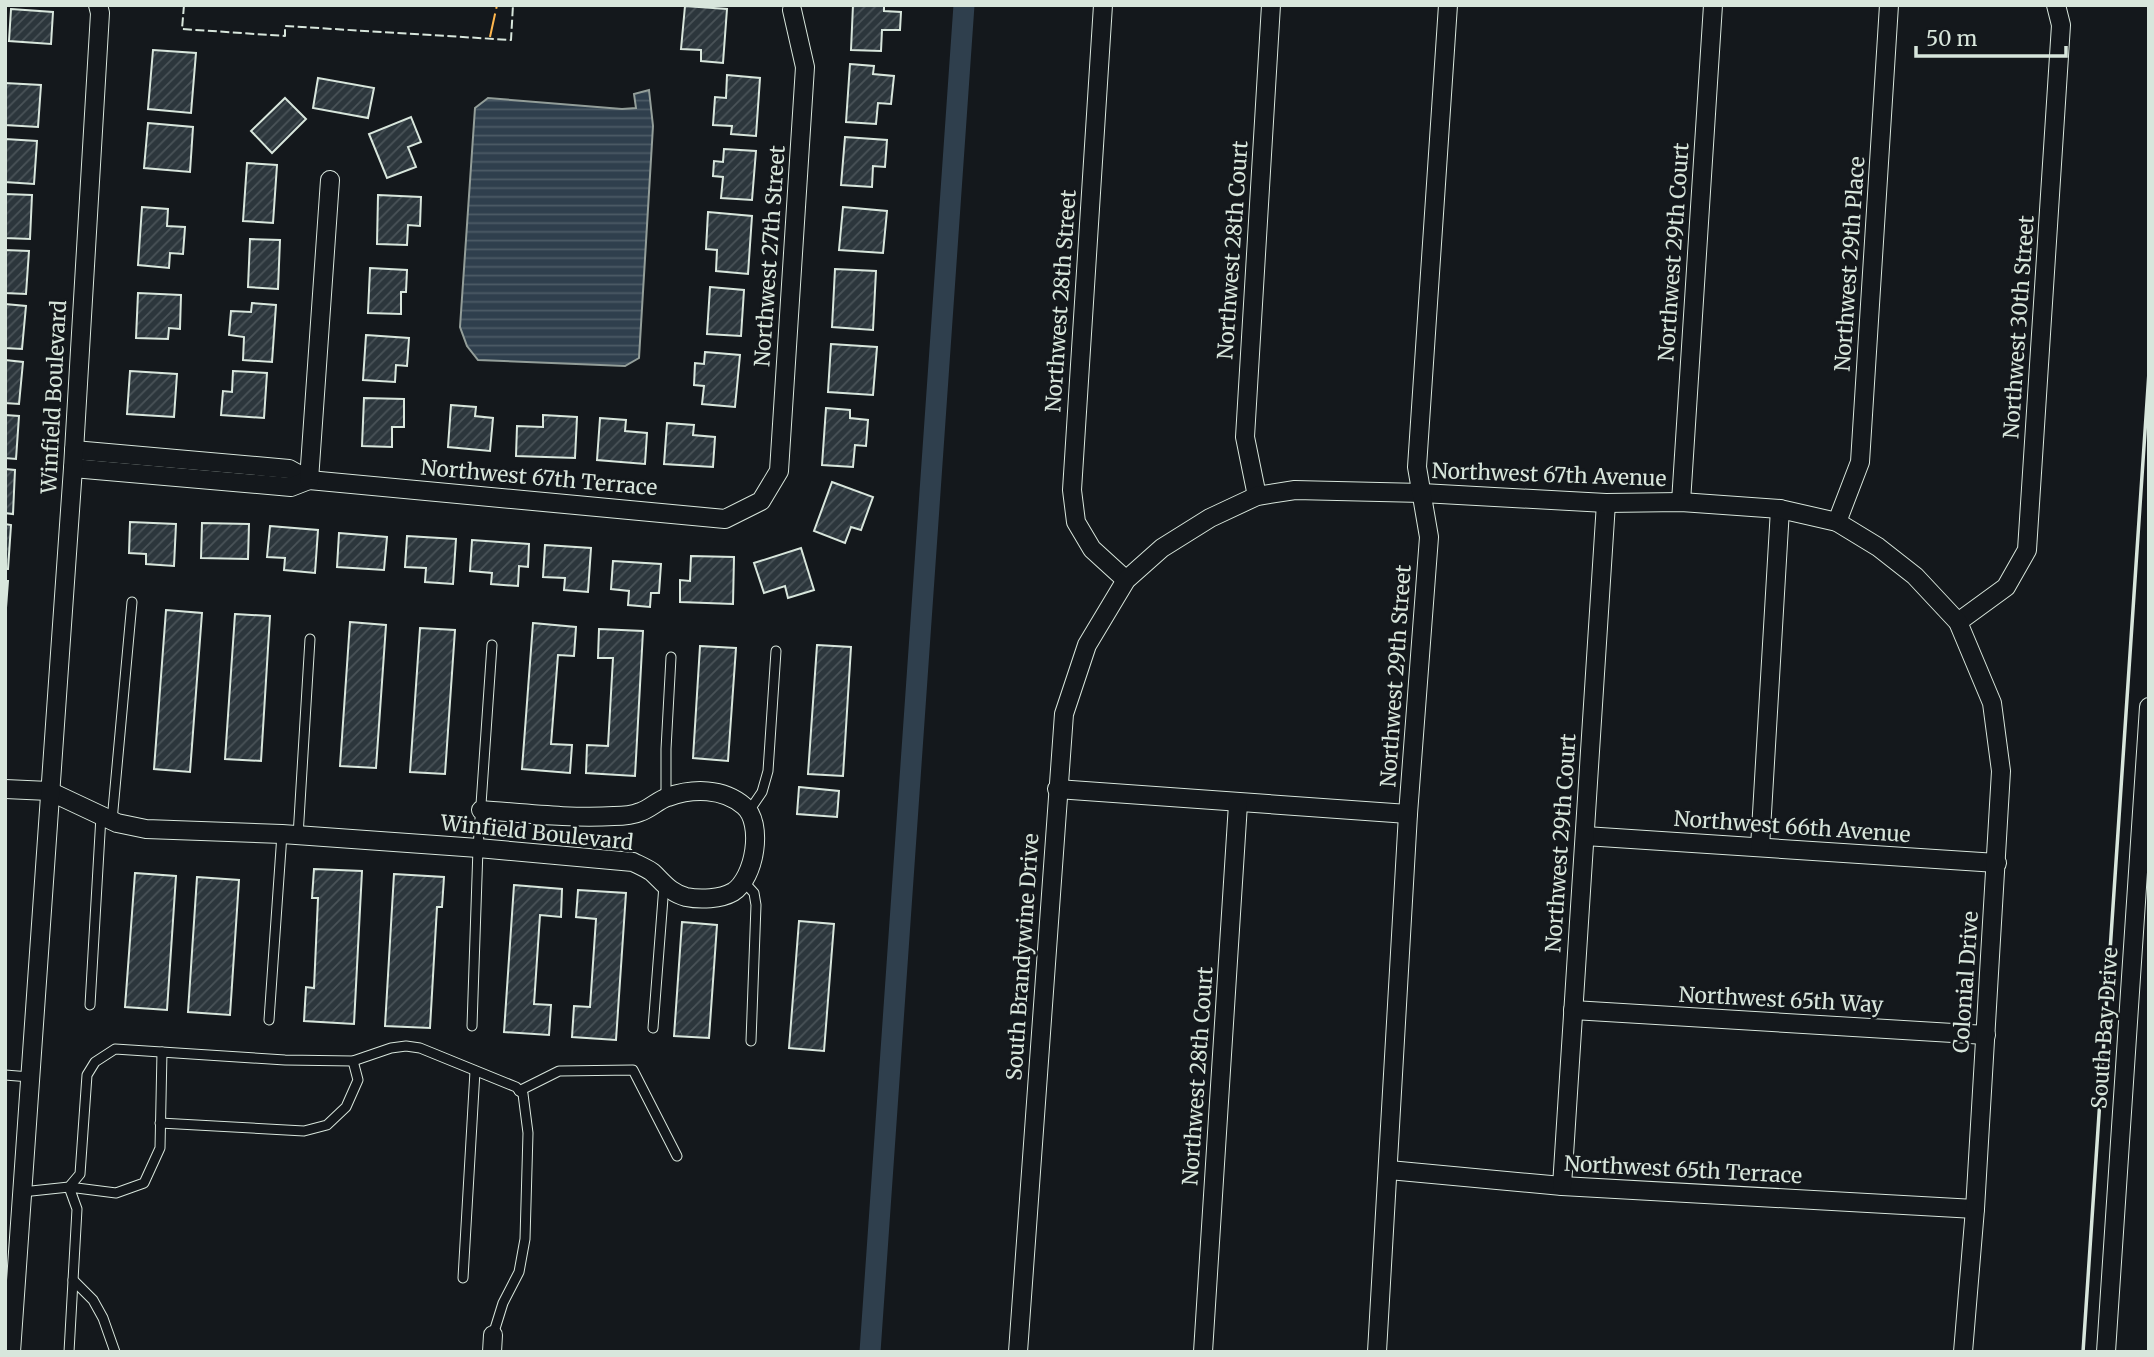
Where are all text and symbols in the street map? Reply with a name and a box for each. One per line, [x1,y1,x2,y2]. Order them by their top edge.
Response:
scale bar [1916,14,2066,58]
text: 50 m [1926,25,1977,52]
street label: Northwest 28th Court [1211,140,1254,360]
street label: Northwest 29th Court [1652,142,1695,362]
street label: Northwest 27th Street [748,144,791,368]
street label: Northwest 29th Place [1829,155,1870,372]
street label: Northwest 28th Street [1039,189,1082,413]
street label: Northwest 30th Street [1997,214,2040,440]
street label: Winfield Boulevard [35,299,72,495]
street label: Northwest 67th Terrace [420,454,659,501]
street label: Northwest 67th Avenue [1431,457,1667,492]
street label: Northwest 29th Street [1374,564,1417,788]
street label: Northwest 29th Court [1539,733,1582,953]
street label: Northwest 66th Avenue [1673,805,1911,848]
street label: Winfield Boulevard [438,809,635,856]
street label: South Brandywine Drive [1000,832,1045,1082]
street label: Colonial Drive [1947,910,1984,1054]
street label: South Bay Drive [2085,946,2124,1110]
street label: Northwest 28th Court [1176,966,1219,1186]
street label: Northwest 65th Way [1678,981,1885,1018]
street label: Northwest 65th Terrace [1563,1150,1803,1189]

